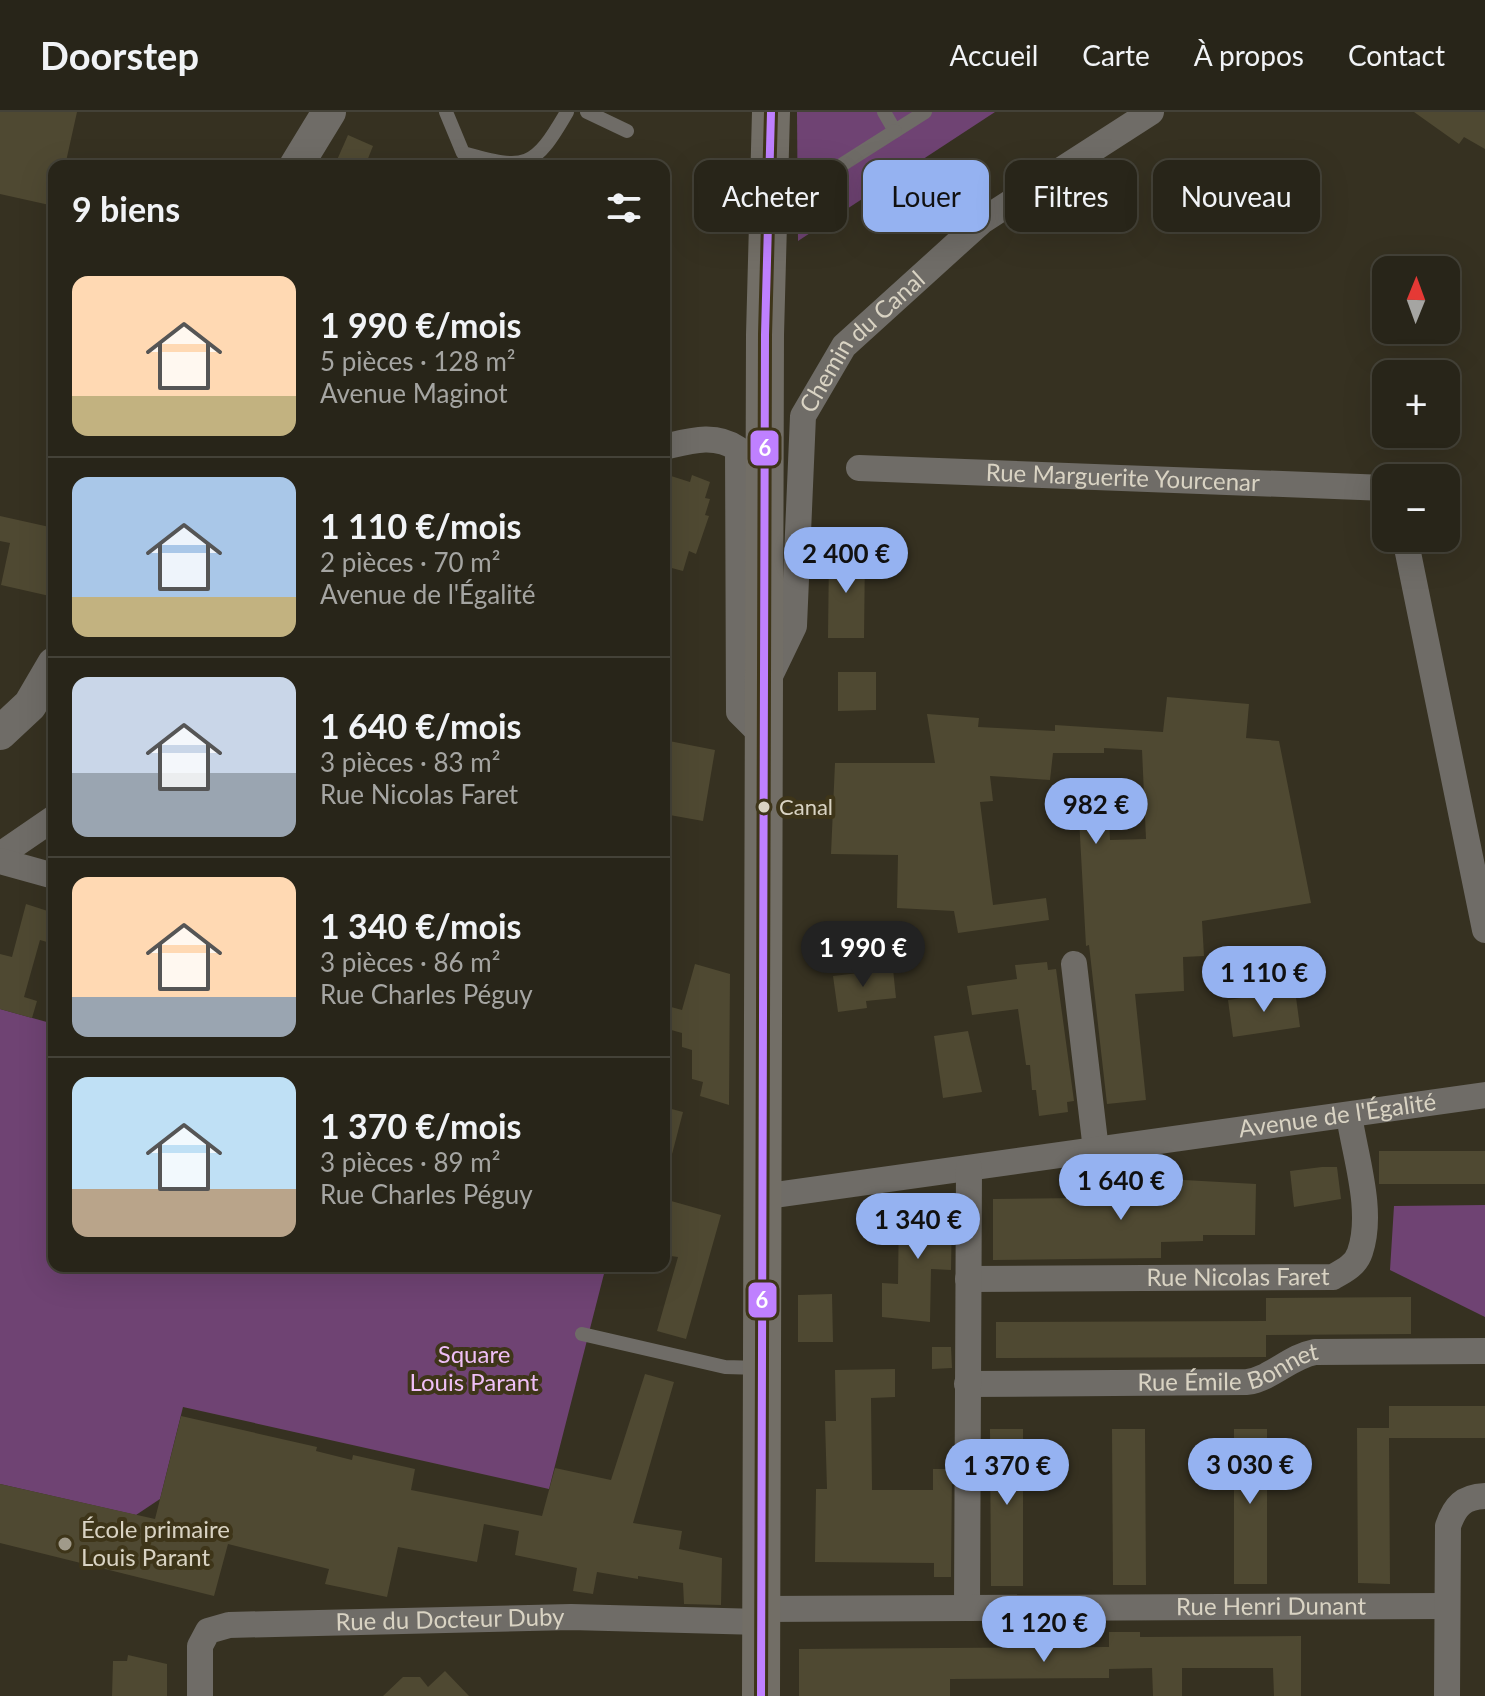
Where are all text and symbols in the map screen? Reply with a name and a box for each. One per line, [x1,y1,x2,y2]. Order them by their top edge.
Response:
text: Doorstep [40,32,199,78]
text: Accueil [949,38,1038,72]
text: Carte [1082,38,1150,72]
text: À propos [1194,38,1304,72]
text: Contact [1348,38,1445,72]
chip: Acheter [694,160,847,232]
chip: Louer [863,160,989,232]
chip: Filtres [1005,160,1137,232]
chip: Nouveau [1153,160,1320,232]
icon: filters [602,186,646,230]
text: 9 biens [72,188,180,229]
north arrow [1372,256,1460,344]
map controls [1372,256,1460,552]
street label: Chemin du Canal [792,264,930,417]
text: 1 990 €/mois [320,304,522,345]
icon: home [136,308,232,404]
text: 5 pièces · 128 m² [320,345,515,377]
button: + [1372,360,1460,448]
text: Avenue Maginot [320,377,508,409]
line badge: 6 [749,429,780,467]
text: 6 [759,434,772,461]
street label: Rue Marguerite Yourcenar [985,457,1261,496]
button: − [1372,464,1460,552]
text: 1 110 €/mois [320,505,522,546]
icon: home [136,509,232,605]
pin: 2 400 € [772,527,920,595]
text: 2 400 € [802,537,890,569]
text: 2 pièces · 70 m² [320,546,500,578]
text: Avenue de l'Égalité [320,578,536,610]
text: 1 640 €/mois [320,705,522,746]
icon: home [136,709,232,805]
text: 3 pièces · 83 m² [320,746,500,778]
text: Rue Nicolas Faret [320,778,518,810]
pin: 982 € [1040,778,1152,846]
text: 982 € [1063,788,1129,820]
place label: Canal [779,793,833,820]
marker: Canal [756,799,772,815]
text: 1 340 €/mois [320,905,522,946]
icon: home [136,909,232,1005]
pin: 1 990 € [789,921,937,989]
text: 1 990 € [819,931,907,963]
text: 3 pièces · 86 m² [320,946,500,978]
pin: 1 110 € [1190,946,1338,1014]
text: 1 110 € [1220,956,1308,988]
text: Rue Charles Péguy [320,978,533,1010]
street label: Avenue de l'Égalité [1236,1086,1438,1143]
text: 1 370 €/mois [320,1105,522,1146]
icon: home [136,1109,232,1205]
text: 3 pièces · 89 m² [320,1146,500,1178]
pin: 1 640 € [1047,1154,1195,1222]
text: 1 640 € [1077,1164,1165,1196]
text: Rue Charles Péguy [320,1178,533,1210]
pin: 1 340 € [844,1193,992,1261]
text: 1 340 € [874,1203,962,1235]
street label: Rue Nicolas Faret [1146,1261,1330,1291]
line badge: 6 [747,1281,778,1319]
text: 6 [756,1286,769,1313]
street label: Rue Émile Bonnet [1137,1336,1321,1396]
park label: Square Louis Parant [410,1339,539,1396]
pin: 3 030 € [1176,1438,1324,1506]
pin: 1 370 € [933,1439,1081,1507]
text: 3 030 € [1206,1448,1294,1480]
text: 1 370 € [963,1449,1051,1481]
place label: École primaire Louis Parant [81,1514,230,1571]
marker: École primaire Louis Parant [56,1535,74,1553]
street label: Rue Henri Dunant [1176,1590,1367,1620]
pin: 1 120 € [970,1596,1118,1664]
street label: Rue du Docteur Duby [335,1601,565,1636]
text: 1 120 € [1000,1606,1088,1638]

